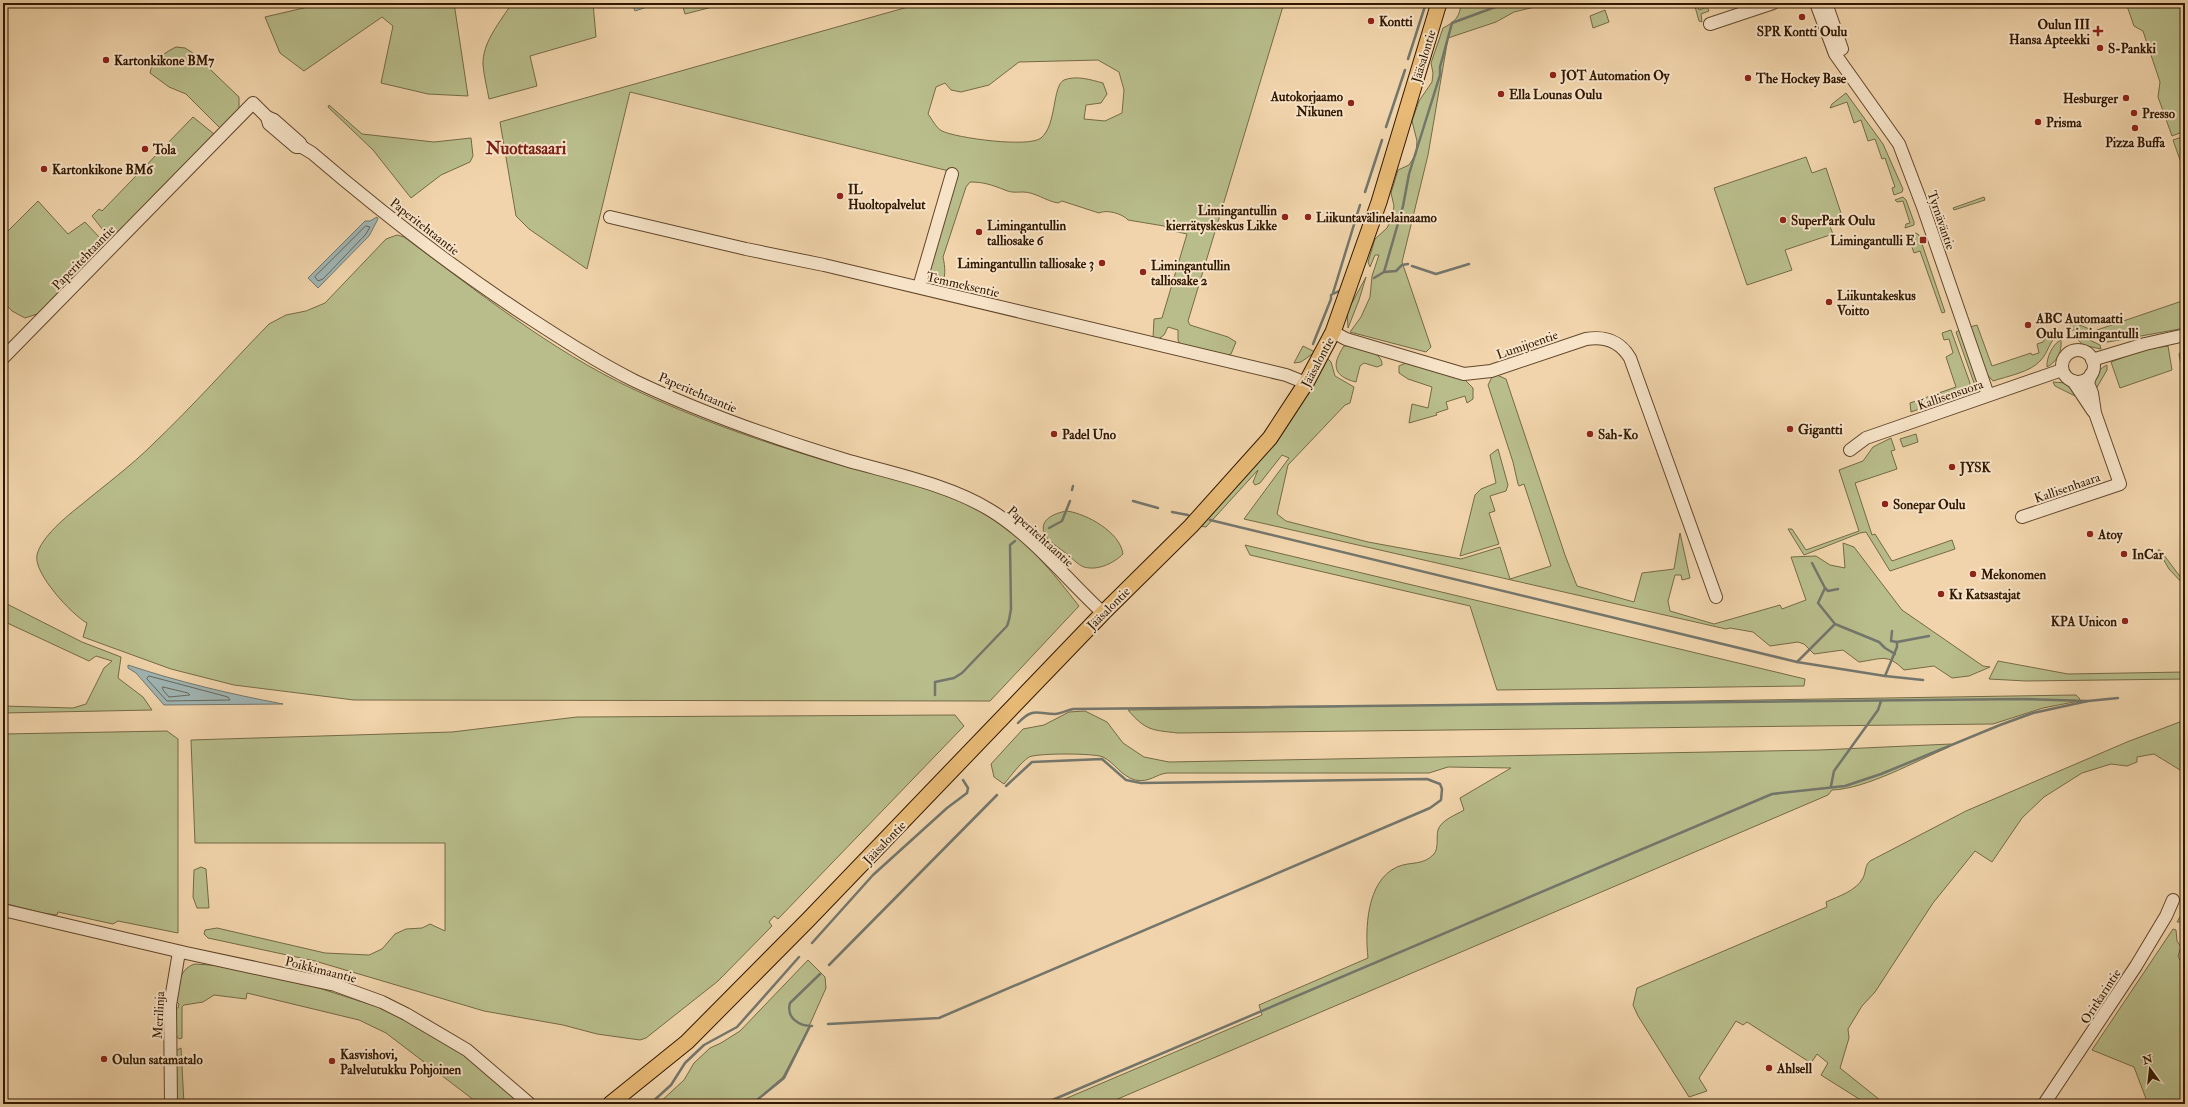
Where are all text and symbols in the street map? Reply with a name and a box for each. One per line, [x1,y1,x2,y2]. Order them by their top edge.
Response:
marker: SPR Kontti Oulu [1797,12,1807,22]
place label: Kontti [1379,14,1413,30]
marker: Kontti [1366,16,1376,26]
place label: Oulun III Hansa Apteekki [2009,17,2091,49]
place label: SPR Kontti Oulu [1757,24,1848,40]
marker: Oulun III Hansa Apteekki [2093,26,2103,36]
street label: Jääsalontie [1408,27,1440,86]
place label: S-Pankki [2108,41,2156,57]
marker: S-Pankki [2095,43,2105,53]
place label: Kartonkikone BM7 [114,53,215,69]
marker: Kartonkikone BM7 [101,55,111,65]
place label: JOT Automation Oy [1560,68,1671,85]
marker: JOT Automation Oy [1548,70,1558,80]
place label: The Hockey Base [1755,71,1847,88]
marker: The Hockey Base [1743,73,1753,83]
place label: Ella Lounas Oulu [1509,87,1602,103]
place label: Autokorjaamo Nikunen [1270,89,1344,120]
marker: Ella Lounas Oulu [1496,89,1506,99]
place label: Hesburger [2063,91,2119,108]
marker: Hesburger [2121,93,2131,103]
marker: Autokorjaamo Nikunen [1346,98,1356,108]
place label: Presso [2142,106,2176,122]
marker: Presso [2129,108,2139,118]
place label: Prisma [2046,115,2082,131]
marker: Prisma [2033,117,2043,127]
marker: Pizza Buffa [2130,123,2140,133]
place label: Pizza Buffa [2105,135,2165,151]
district label: Nuottasaari [485,138,567,159]
place label: Tola [152,142,177,158]
marker: Tola [140,144,150,154]
place label: Kartonkikone BM6 [52,162,154,178]
marker: Kartonkikone BM6 [39,164,49,174]
place label: IL Huoltopalvelut [848,182,926,214]
street label: Tyrnäväntie [1923,189,1959,253]
marker: IL Huoltopalvelut [835,191,845,201]
street label: Paperitehtaantie [386,195,463,260]
place label: Limingantullin kierrätyskeskus Likke [1165,203,1278,235]
place label: Liikuntavälinelainaamo [1316,210,1438,226]
marker: Limingantullin kierrätyskeskus Likke [1280,212,1290,222]
marker: Liikuntavälinelainaamo [1303,212,1313,222]
place label: SuperPark Oulu [1791,213,1876,230]
marker: SuperPark Oulu [1778,215,1788,225]
place label: Limingantullin talliosake 6 [987,218,1067,249]
street label: Paperitehtaantie [49,222,120,294]
marker: Limingantullin talliosake 6 [974,227,984,237]
place label: Limingantulli E [1830,233,1916,250]
marker: Limingantulli E [1918,235,1928,245]
place label: Limingantullin talliosake 3 [957,256,1094,273]
marker: Limingantullin talliosake 3 [1097,258,1107,268]
place label: Limingantullin talliosake 2 [1151,258,1231,289]
marker: Limingantullin talliosake 2 [1138,267,1148,277]
street label: Temmeksentie [925,269,1002,301]
place label: Liikuntakeskus Voitto [1836,288,1916,319]
marker: Liikuntakeskus Voitto [1824,297,1834,307]
place label: ABC Automaatti Oulu Limingantulli [2035,311,2139,343]
marker: ABC Automaatti Oulu Limingantulli [2023,320,2033,330]
street label: Lumijoentie [1494,327,1561,363]
street label: Jääsalontie [1298,334,1338,391]
street label: Paperitehtaantie [656,369,740,418]
street label: Kallisensuora [1915,376,1986,414]
place label: Gigantti [1798,422,1843,439]
marker: Gigantti [1785,424,1795,434]
place label: Padel Uno [1062,427,1117,443]
place label: Sah-Ko [1598,427,1639,443]
marker: Padel Uno [1049,429,1059,439]
marker: Sah-Ko [1585,429,1595,439]
place label: JYSK [1959,460,1992,477]
marker: JYSK [1947,462,1957,472]
street label: Kallisenhaara [2032,469,2103,507]
place label: Sonepar Oulu [1893,497,1966,514]
marker: Sonepar Oulu [1880,499,1890,509]
street label: Paperitehtaantie [1003,503,1077,572]
place label: Atoy [2097,527,2124,544]
marker: Atoy [2085,529,2095,539]
place label: InCar [2132,547,2165,563]
marker: InCar [2119,549,2129,559]
place label: Mekonomen [1980,567,2046,583]
marker: Mekonomen [1968,569,1978,579]
street label: Jääsalontie [1083,583,1134,634]
place label: K1 Katsastajat [1949,587,2021,603]
marker: K1 Katsastajat [1936,589,1946,599]
place label: KPA Unicon [2051,614,2117,630]
marker: KPA Unicon [2120,616,2130,626]
street label: Jääsalontie [859,817,910,869]
street label: Poikkimaantie [283,953,359,987]
street label: Oritkarintie [2077,966,2125,1027]
street label: Merilinja [150,990,168,1039]
place label: Kasvishovi, Palvelutukku Pohjoinen [340,1047,462,1078]
north arrow [2130,1049,2170,1089]
place label: Oulun satamatalo [112,1052,203,1068]
text: N [2140,1052,2155,1068]
marker: Oulun satamatalo [99,1054,109,1064]
marker: Kasvishovi, Palvelutukku Pohjoinen [327,1056,337,1066]
place label: Ahlsell [1776,1061,1813,1077]
marker: Ahlsell [1764,1063,1774,1073]

